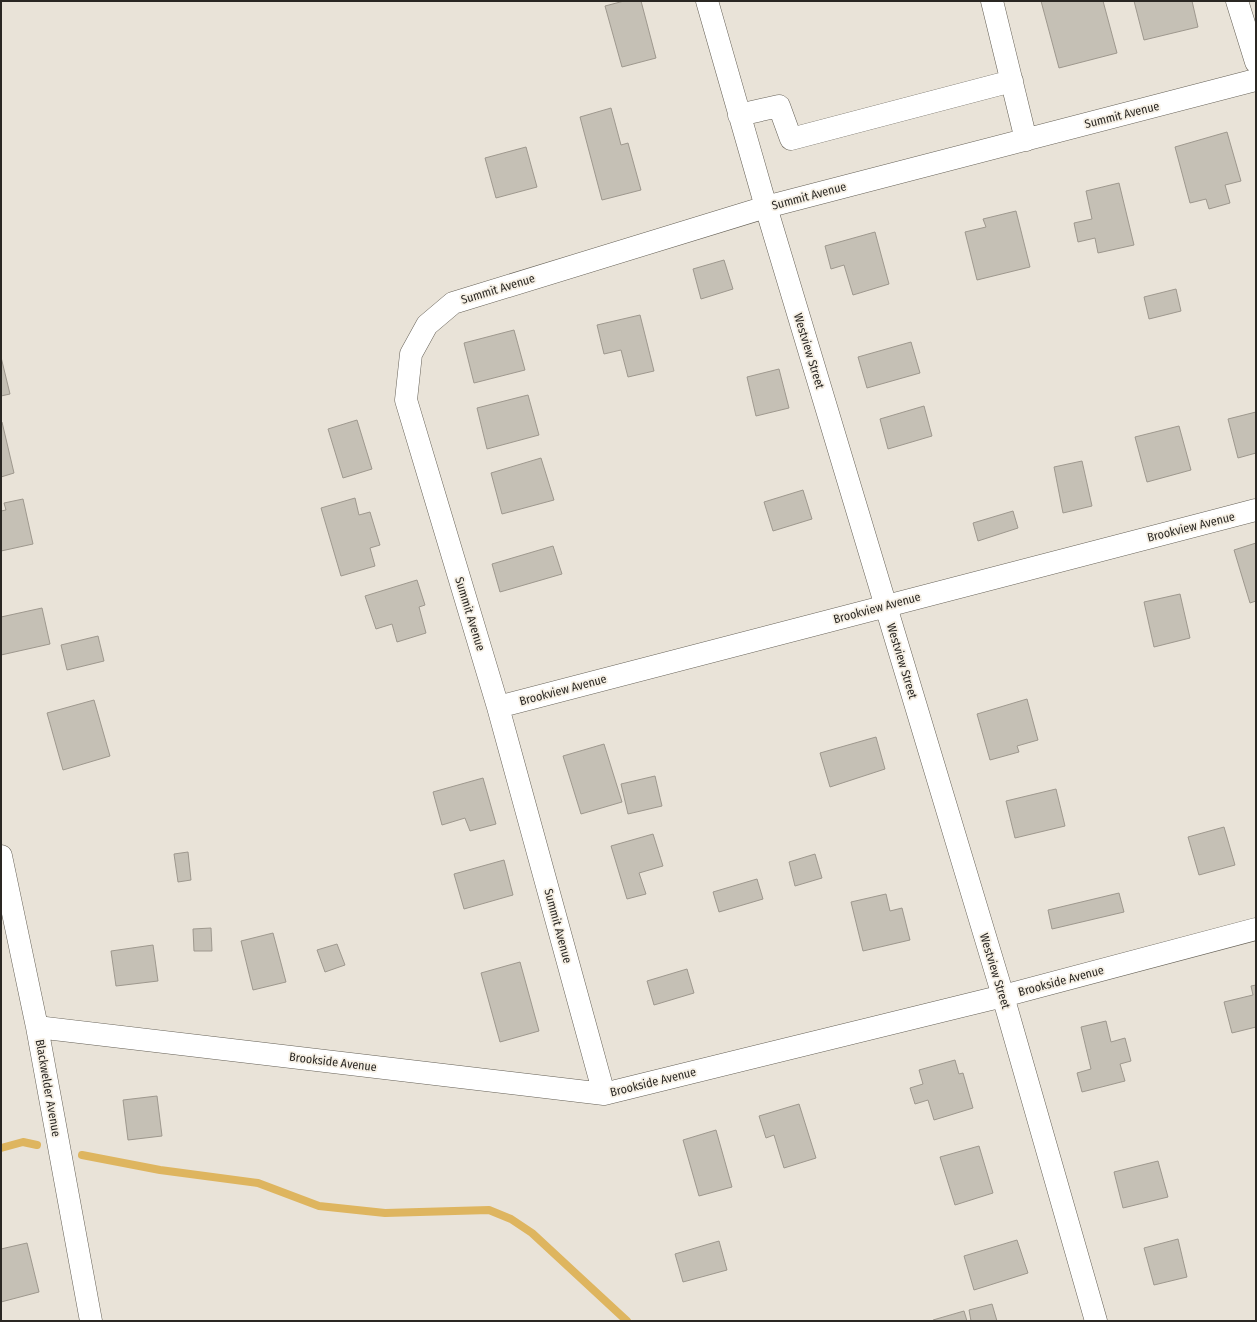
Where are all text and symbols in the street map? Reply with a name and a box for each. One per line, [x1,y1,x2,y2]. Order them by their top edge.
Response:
street label: Summit Avenue [1083,99,1161,131]
street label: Summit Avenue [770,179,848,213]
street label: Summit Avenue [459,271,537,307]
street label: Westview Street [791,312,827,391]
street label: Brookview Avenue [1146,509,1236,545]
street label: Summit Avenue [452,575,488,653]
street label: Brookview Avenue [832,590,922,626]
street label: Westview Street [884,622,920,701]
street label: Brookview Avenue [518,672,608,708]
street label: Summit Avenue [541,887,575,965]
street label: Westview Street [977,932,1013,1011]
street label: Brookside Avenue [1017,963,1105,999]
street label: Blackwelder Avenue [33,1038,63,1138]
street label: Brookside Avenue [288,1050,378,1074]
street label: Brookside Avenue [609,1065,697,1099]

